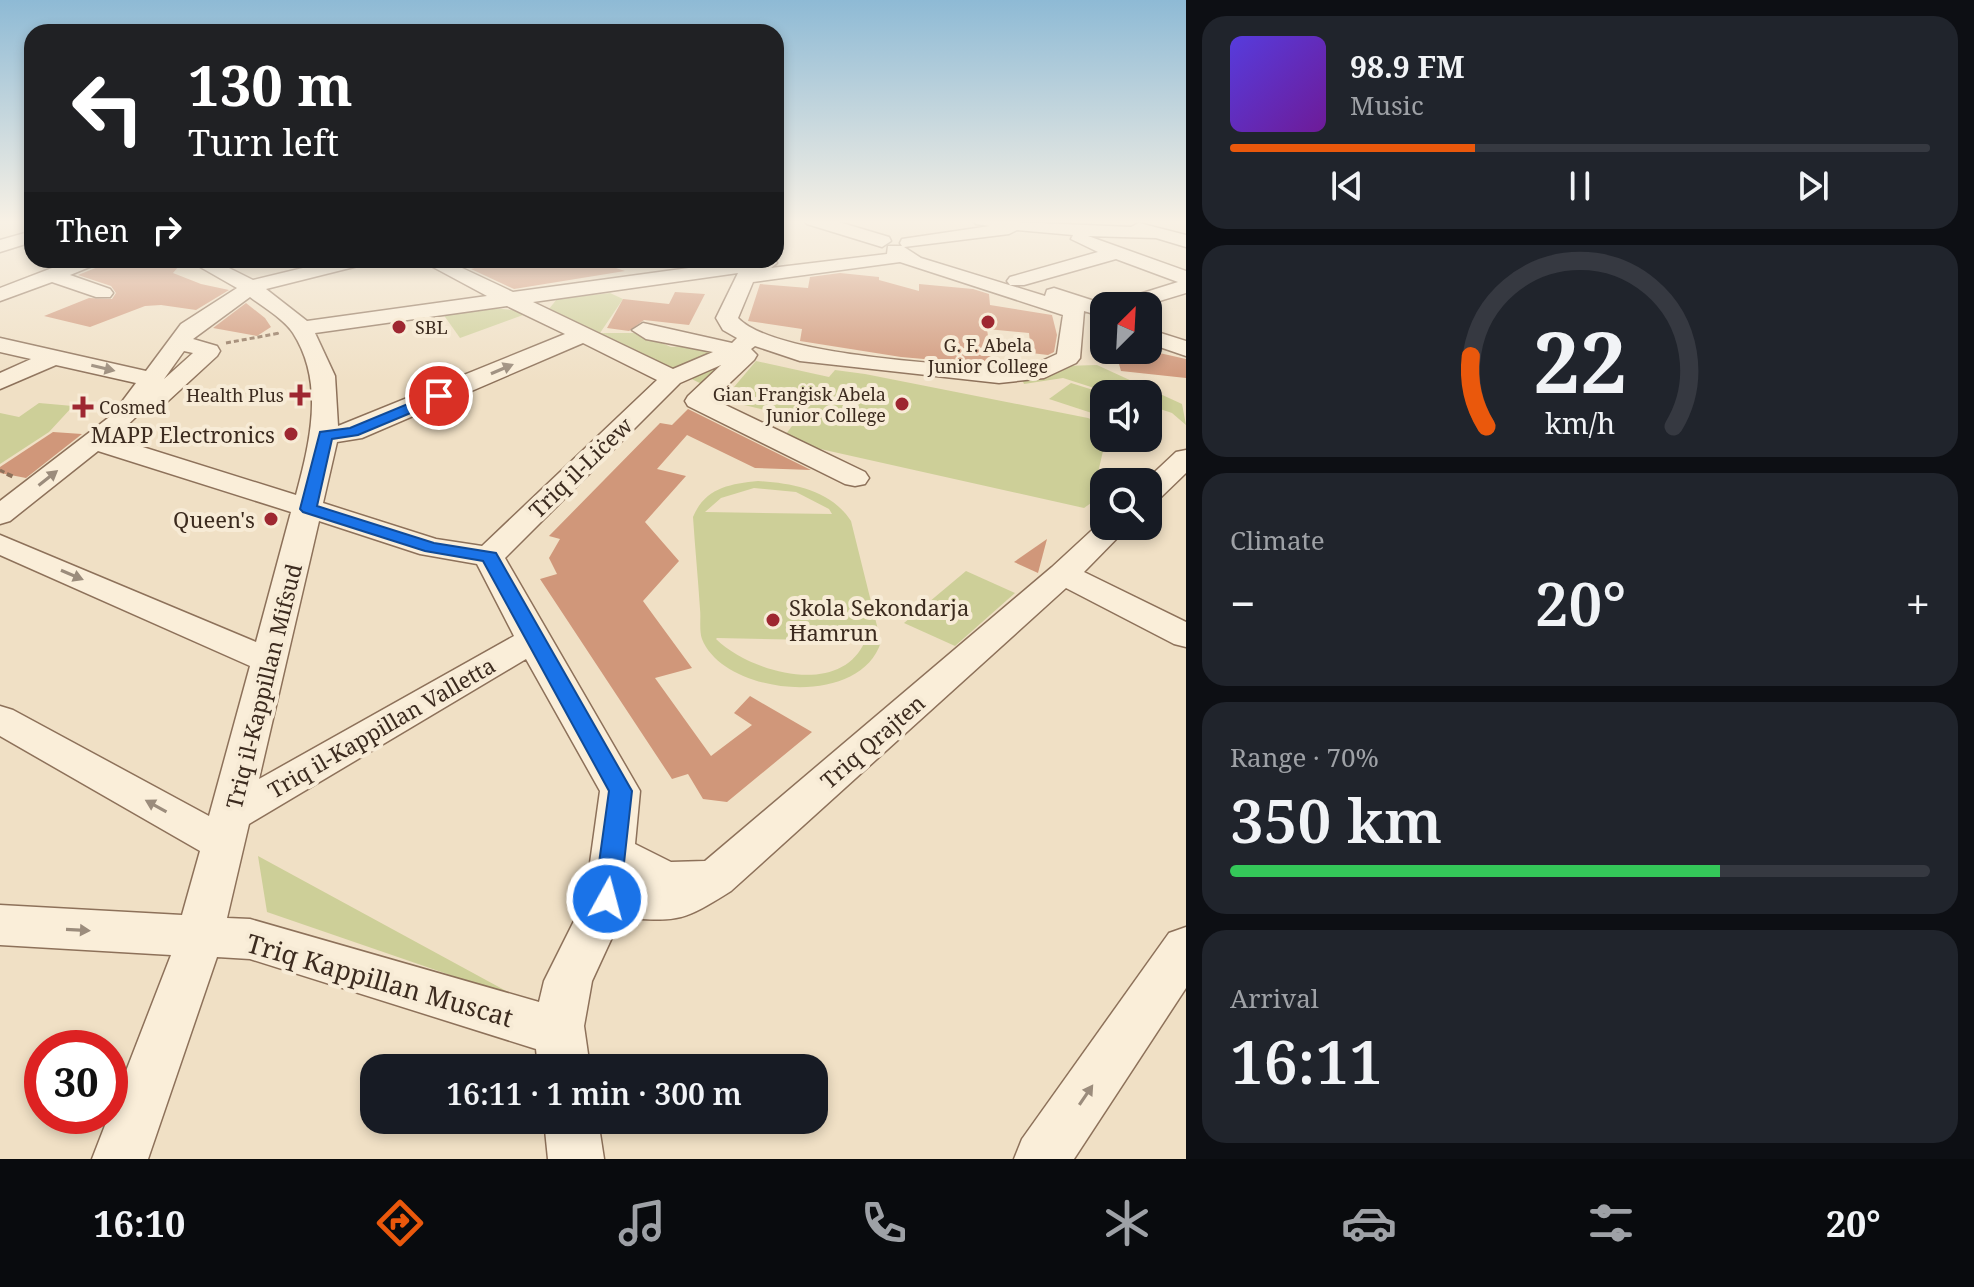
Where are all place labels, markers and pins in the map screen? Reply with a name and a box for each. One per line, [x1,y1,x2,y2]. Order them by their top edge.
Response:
marker: G. F. Abela Junior College [979,313,997,331]
place label: SBL [415,315,448,339]
marker: SBL [390,318,408,336]
place label: G. F. Abela Junior College [927,333,1048,378]
pin [405,362,473,430]
place label: Gian Franġisk Abela Junior College [713,382,886,427]
place label: Health Plus [186,383,284,407]
marker: Health Plus [291,386,309,404]
place label: Cosmed [99,395,166,419]
marker: Gian Franġisk Abela Junior College [893,395,911,413]
marker: Cosmed [74,398,92,416]
place label: MAPP Electronics [91,419,275,449]
marker: MAPP Electronics [282,425,300,443]
place label: Queen's [173,504,255,534]
marker: Queen's [262,510,280,528]
place label: Skola Sekondarja Ħamrun [789,592,969,647]
marker: Skola Sekondarja Ħamrun [764,611,782,629]

